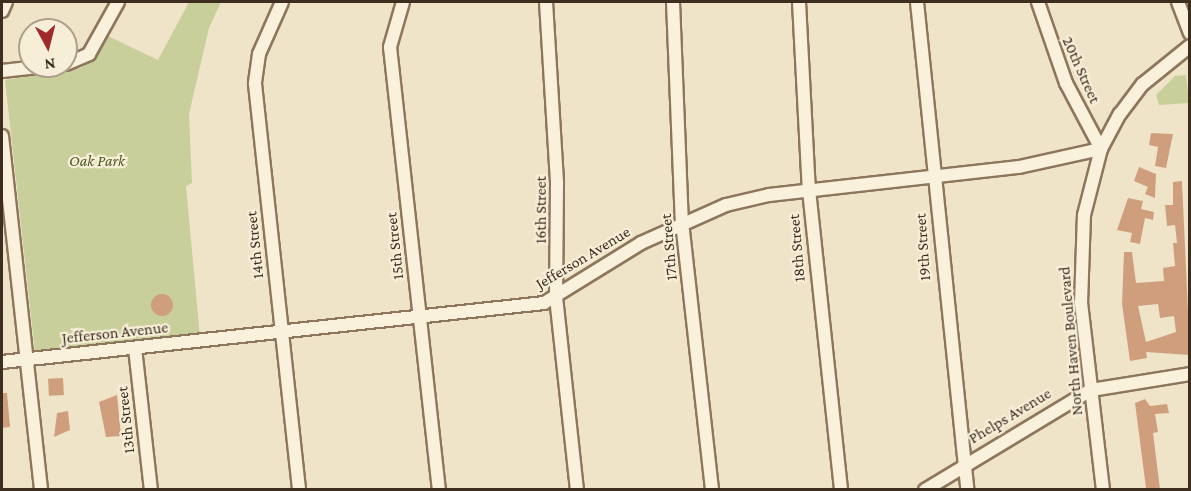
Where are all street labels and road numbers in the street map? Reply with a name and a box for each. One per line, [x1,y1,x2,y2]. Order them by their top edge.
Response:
street label: 20th Street [1058,34,1104,106]
street label: 16th Street [531,176,551,244]
street label: 14th Street [242,210,268,280]
street label: 15th Street [382,212,408,280]
street label: 17th Street [657,213,681,281]
street label: 18th Street [784,213,810,283]
street label: 19th Street [911,213,935,281]
street label: Jefferson Avenue [532,222,634,294]
street label: North Haven Boulevard [1055,266,1087,416]
street label: Jefferson Avenue [61,318,169,348]
street label: Phelps Avenue [965,384,1055,448]
street label: 13th Street [113,386,139,454]

